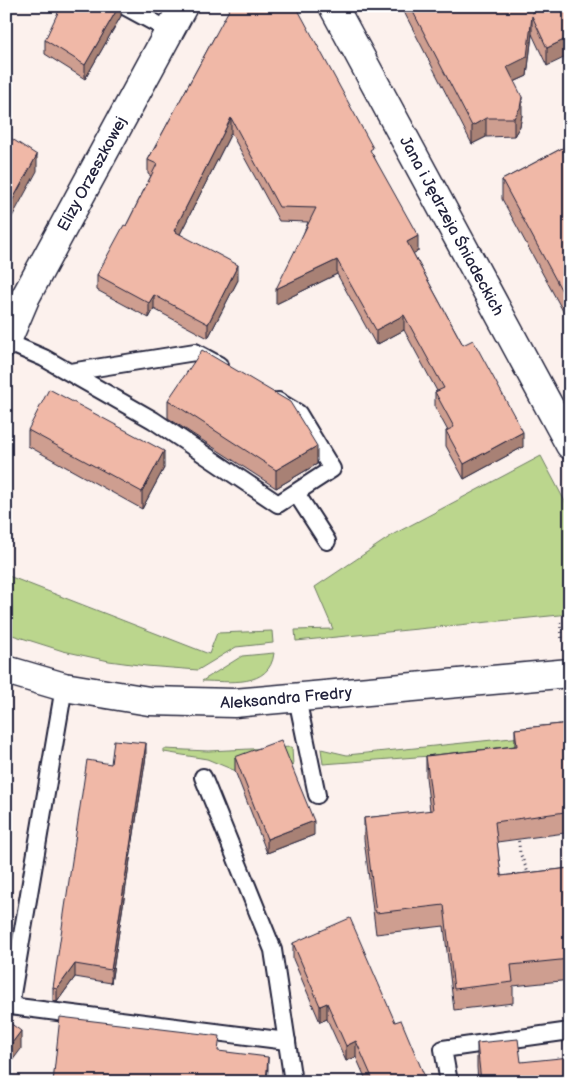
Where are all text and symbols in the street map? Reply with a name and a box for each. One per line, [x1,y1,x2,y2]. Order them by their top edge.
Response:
street label: Elizy Orzeszkowej [53,113,131,234]
street label: Jana i Jędrzeja Śniadeckich [396,133,508,319]
street label: Aleksandra Fredry [220,683,354,713]

